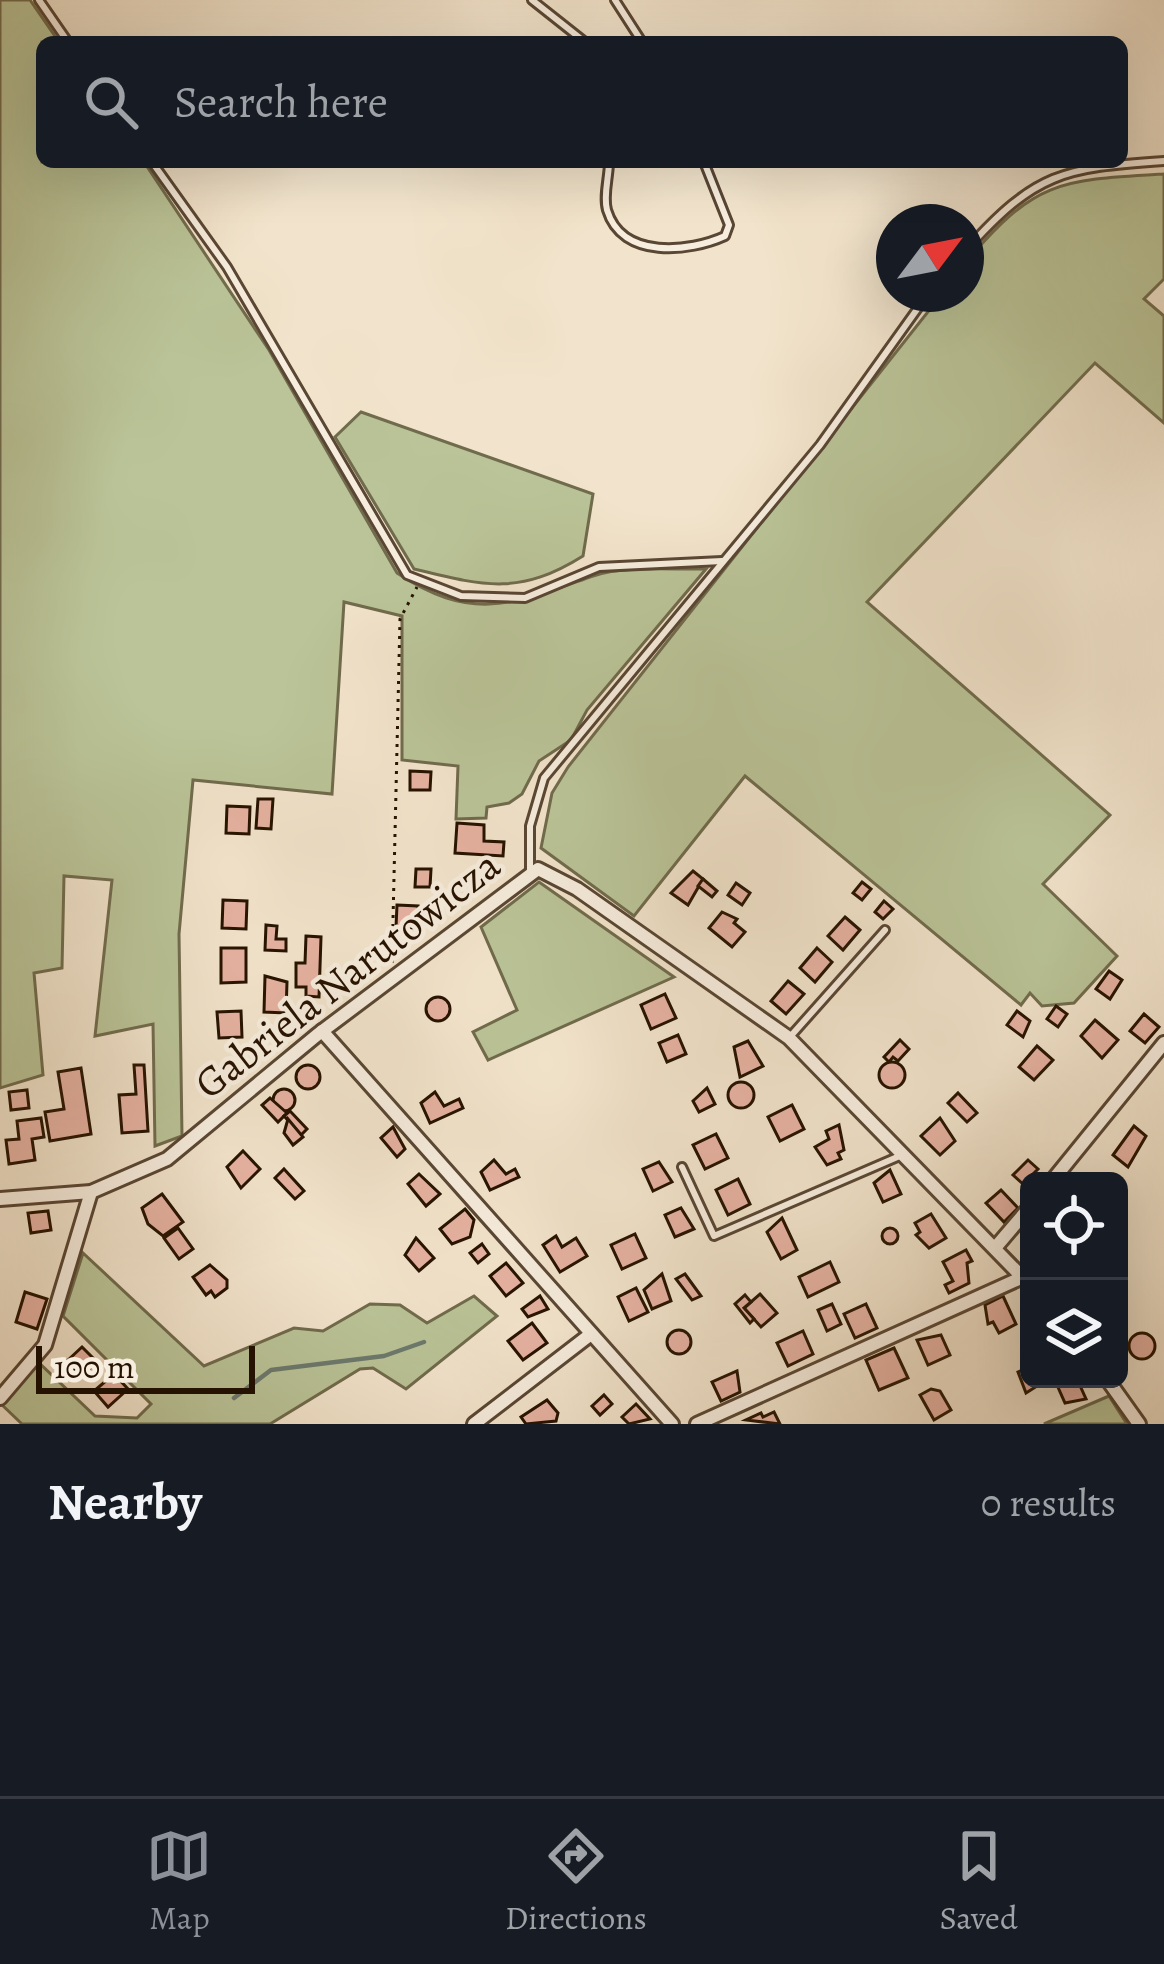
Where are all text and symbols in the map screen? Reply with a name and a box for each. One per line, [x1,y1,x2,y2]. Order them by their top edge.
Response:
search box [36,36,1128,168]
icon: search [78,69,144,135]
text: Search here [174,71,388,133]
north arrow [876,204,984,312]
street label: Gabriela Narutowicza [182,836,512,1111]
map controls [1020,1172,1128,1388]
button: locate [1020,1172,1128,1280]
button: layers [1020,1280,1128,1388]
scale bar [36,1340,255,1393]
text: 100 m [54,1344,134,1389]
text: Nearby [48,1467,202,1537]
text: 0 results [981,1476,1116,1529]
tab: Map [146,1823,212,1940]
tab: Directions [505,1823,647,1940]
tab: Saved [939,1823,1018,1940]

